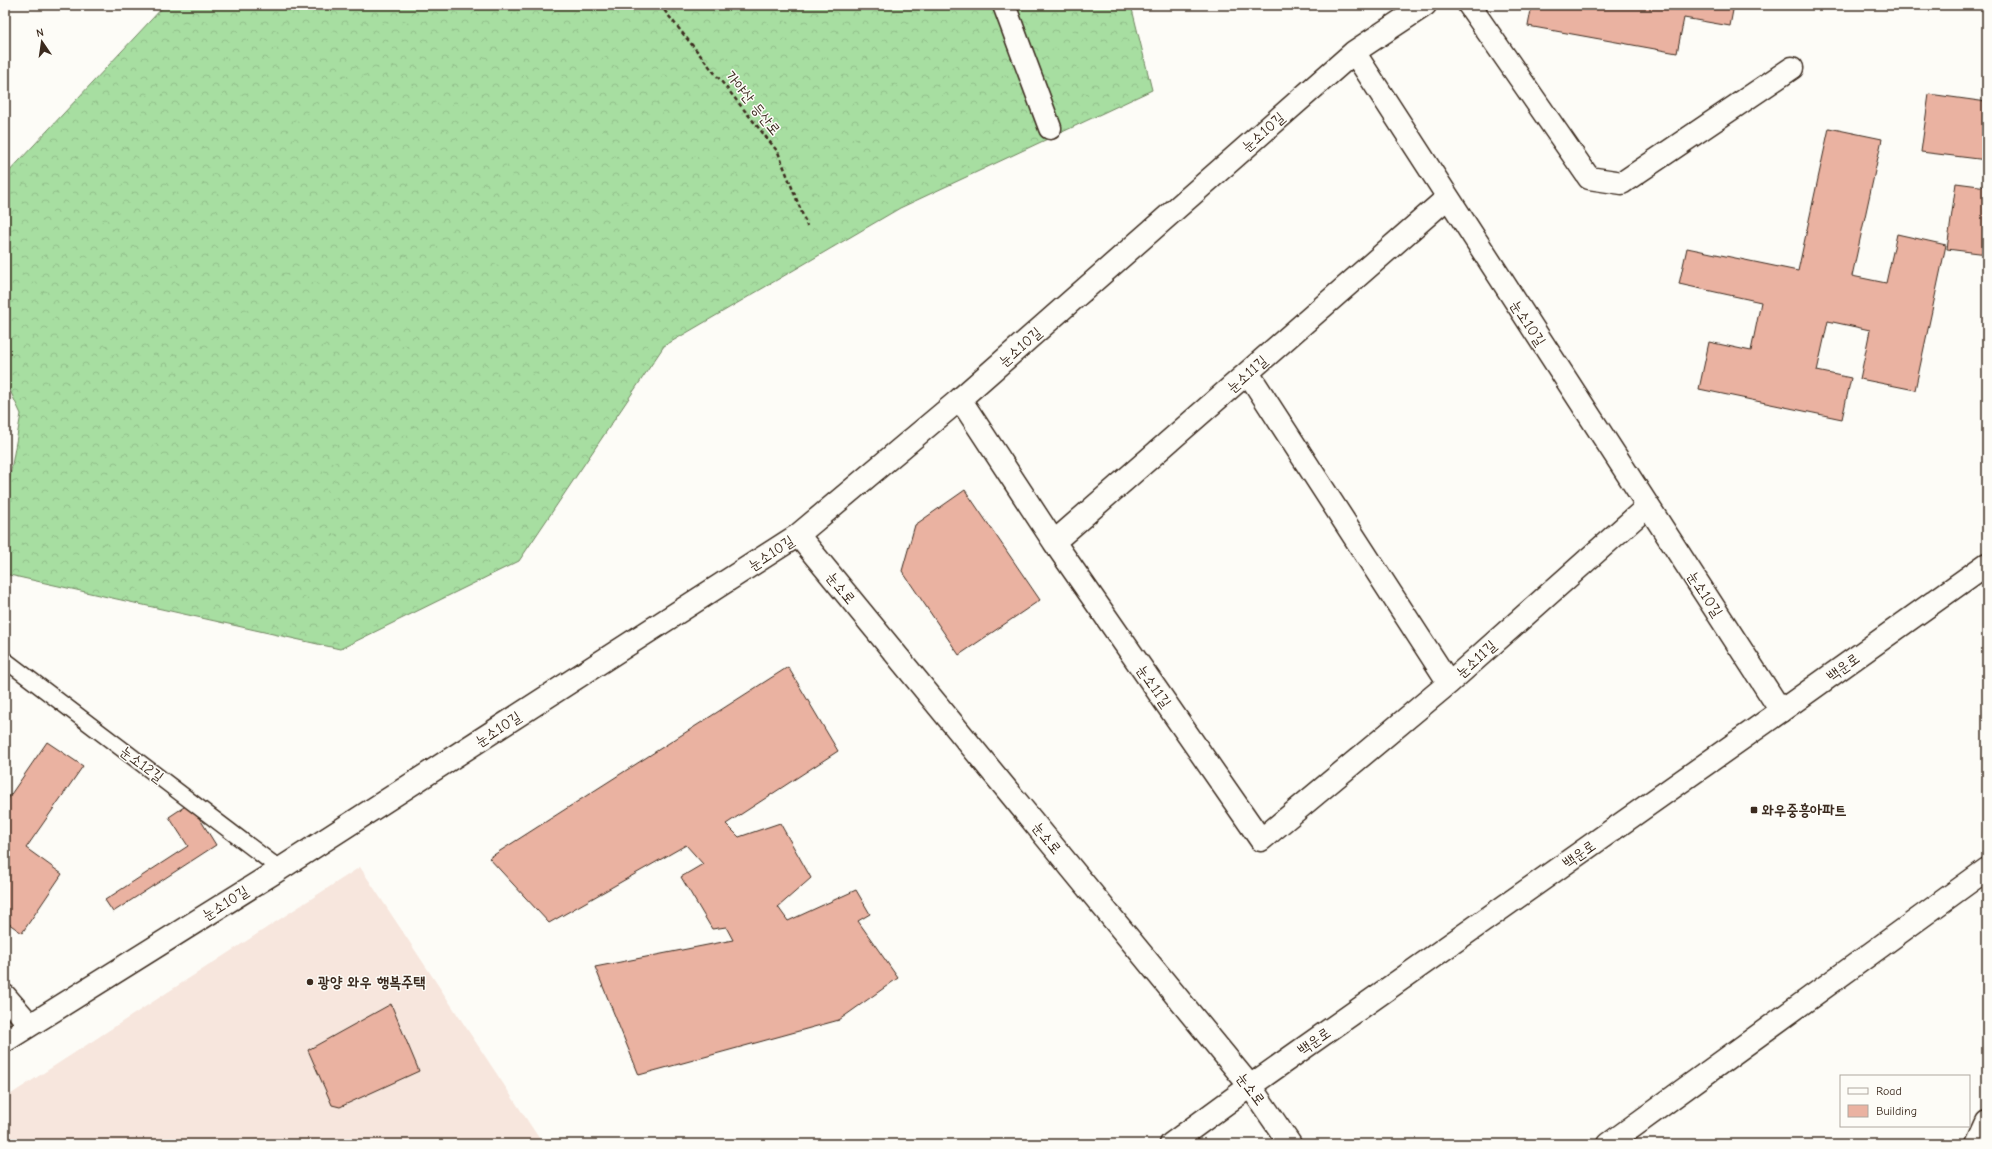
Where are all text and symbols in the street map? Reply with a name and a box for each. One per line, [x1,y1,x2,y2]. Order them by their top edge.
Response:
north arrow [22,22,62,62]
text: N [35,26,45,40]
street label: 가야산 등산로 [722,67,784,139]
street label: 눈소10길 [1238,108,1288,156]
street label: 눈소10길 [1506,297,1550,349]
street label: 눈소10길 [995,323,1045,371]
street label: 눈소11길 [1223,351,1271,397]
street label: 눈소10길 [745,531,797,575]
street label: 눈소로 [823,568,859,608]
street label: 눈소10길 [1683,568,1727,620]
street label: 눈소11길 [1452,636,1500,682]
street label: 백운로 [1823,649,1863,685]
street label: 눈소11길 [1133,661,1175,711]
street label: 눈소10길 [472,707,524,751]
street label: 눈소12길 [117,742,167,786]
place label: 와우중흥아파트 [1761,801,1847,819]
marker: 와우중흥아파트 [1749,805,1759,815]
street label: 눈소로 [1029,818,1065,858]
street label: 백운로 [1559,836,1599,872]
street label: 눈소10길 [198,882,252,924]
place label: 광양 와우 행복주택 [317,973,425,991]
marker: 광양 와우 행복주택 [305,977,315,987]
street label: 백운로 [1294,1023,1334,1059]
street label: 눈소로 [1233,1069,1269,1109]
legend [1840,1075,1970,1127]
text: Road [1876,1084,1902,1098]
text: Building [1876,1104,1917,1118]

